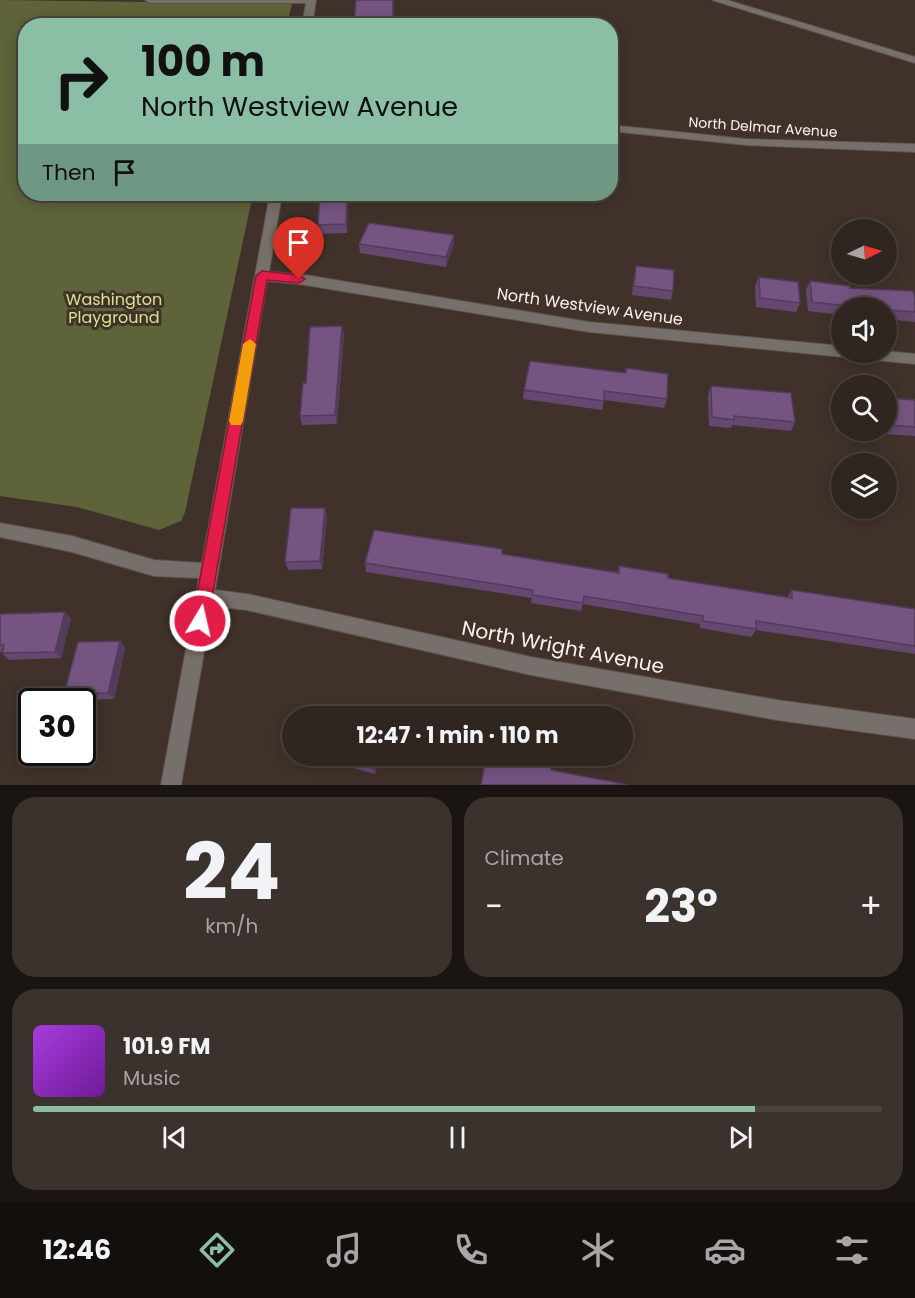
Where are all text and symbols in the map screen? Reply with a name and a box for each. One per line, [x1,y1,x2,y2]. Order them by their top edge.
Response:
text: 100 m [141,32,265,91]
icon: right [42,42,120,120]
text: North Westview Avenue [141,88,458,125]
street label: North Delmar Avenue [688,112,838,142]
icon: arrive [108,156,141,189]
text: Then [42,157,96,188]
pin [273,217,324,279]
north arrow [831,219,897,285]
map controls [831,219,897,519]
icon: arrive [282,226,315,259]
street label: North Westview Avenue [495,282,685,331]
park label: Washington Playground [66,288,162,329]
button: sound [831,297,897,363]
button: search [831,375,897,441]
button: layers [831,453,897,519]
position arrow [168,589,232,653]
street label: North Wright Avenue [459,614,667,680]
speed limit sign: 30 [18,688,96,766]
text: 12:47 · 1 min · 110 m [357,720,558,751]
text: 24 [183,817,280,926]
text: Climate [485,844,564,872]
text: 23° [644,875,718,938]
text: − [485,883,503,930]
text: + [859,883,882,930]
text: km/h [205,912,258,940]
text: 101.9 FM [123,1031,211,1062]
text: Music [123,1064,181,1092]
icon: previous [158,1121,191,1154]
icon: pause [441,1121,474,1154]
icon: next [724,1121,757,1154]
icon: directions [196,1229,238,1271]
icon: music [323,1229,365,1271]
icon: phone [450,1229,492,1271]
icon: climate [577,1229,619,1271]
icon: car [704,1229,746,1271]
icon: filters [831,1229,873,1271]
text: 12:46 [42,1231,111,1268]

